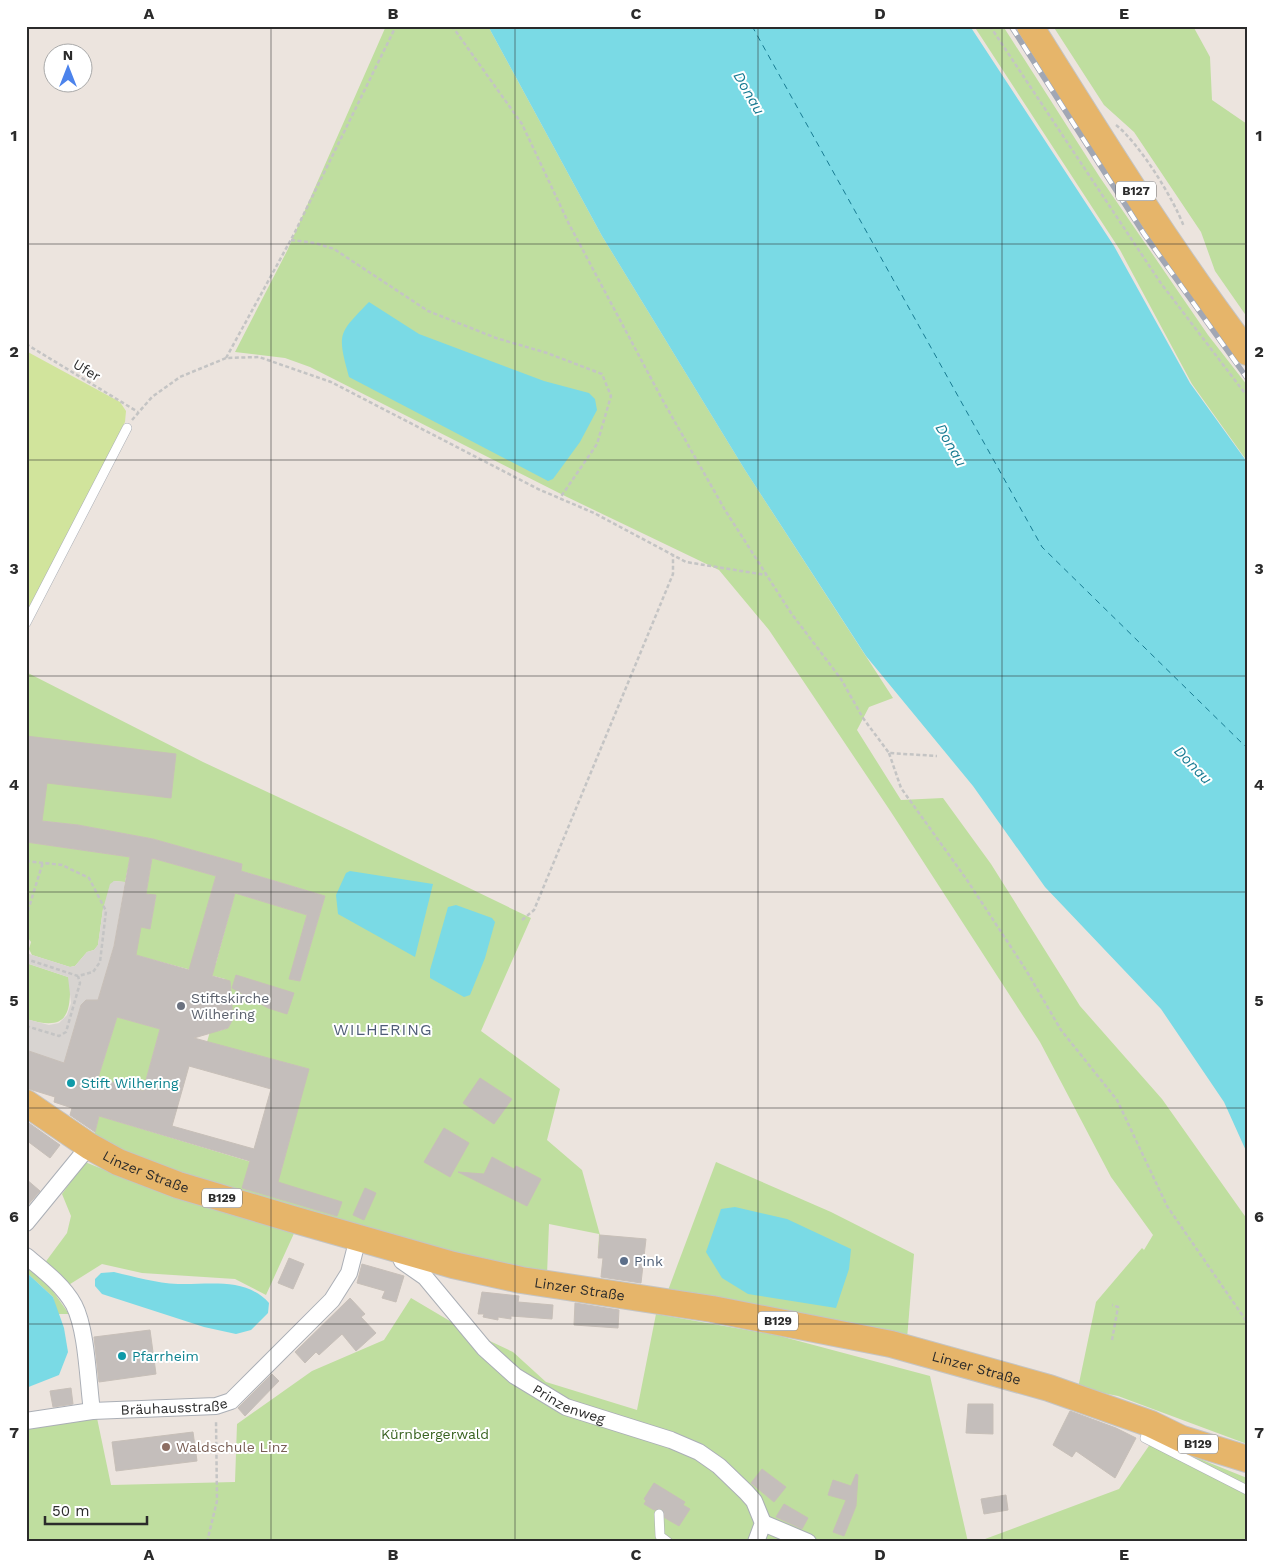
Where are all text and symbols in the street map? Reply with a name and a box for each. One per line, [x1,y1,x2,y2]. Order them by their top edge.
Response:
text: A [144,4,155,23]
text: B [388,4,399,23]
text: C [631,4,642,23]
text: D [874,4,886,23]
text: E [1119,4,1129,23]
north arrow [42,42,92,92]
text: N [63,47,73,63]
water label: Donau [730,68,768,118]
text: 1 [11,126,17,145]
text: 1 [1256,126,1262,145]
road number: B127 [1116,182,1156,200]
text: 2 [9,342,19,361]
text: 2 [1254,342,1264,361]
street label: Ufer [70,356,104,384]
water label: Donau [932,420,970,470]
text: 3 [9,559,19,578]
text: 3 [1254,559,1264,578]
water label: Donau [1170,742,1216,788]
text: 4 [9,775,19,794]
text: 4 [1254,775,1264,794]
place label: Stiftskirche Wilhering [191,990,269,1022]
text: 5 [9,991,19,1010]
text: 5 [1254,991,1264,1010]
marker: Stiftskirche Wilhering [175,1000,187,1012]
district label: WILHERING [333,1020,433,1039]
place label: Stift Wilhering [81,1075,179,1091]
marker: Stift Wilhering [65,1077,77,1089]
street label: Linzer Straße [100,1147,191,1196]
road number: B129 [202,1188,242,1208]
text: 6 [9,1207,19,1226]
text: 6 [1254,1207,1264,1226]
place label: Pink [634,1253,663,1269]
marker: Pink [618,1255,630,1267]
street label: Linzer Straße [533,1274,626,1304]
road number: B129 [758,1312,798,1330]
place label: Pfarrheim [132,1348,199,1364]
street label: Linzer Straße [930,1348,1023,1388]
marker: Pfarrheim [116,1350,128,1362]
street label: Prinzenweg [530,1381,607,1427]
street label: Bräuhausstraße [120,1395,230,1418]
text: 7 [9,1423,19,1442]
text: 7 [1254,1423,1264,1442]
park label: Kürnbergerwald [381,1426,489,1442]
road number: B129 [1178,1435,1218,1454]
place label: Waldschule Linz [176,1439,288,1455]
marker: Waldschule Linz [160,1441,172,1453]
scale bar [45,1493,148,1525]
text: 50 m [52,1502,89,1520]
text: A [144,1545,155,1564]
text: B [388,1545,399,1564]
text: C [631,1545,642,1564]
text: D [874,1545,886,1564]
text: E [1119,1545,1129,1564]

